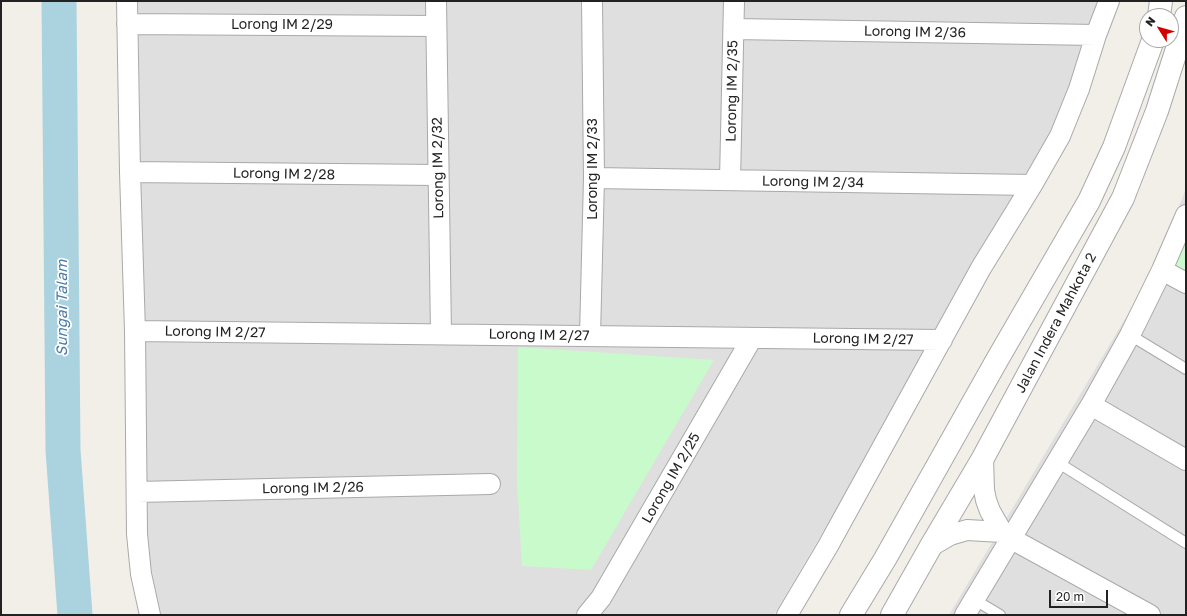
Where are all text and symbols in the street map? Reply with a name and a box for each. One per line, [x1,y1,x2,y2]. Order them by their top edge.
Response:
north arrow [1139,8,1179,48]
text: N [1142,14,1158,28]
street label: Lorong IM 2/29 [231,17,333,33]
street label: Lorong IM 2/36 [864,23,966,41]
street label: Lorong IM 2/35 [723,40,741,142]
street label: Lorong IM 2/32 [429,117,447,219]
street label: Lorong IM 2/33 [585,118,601,220]
street label: Lorong IM 2/28 [233,165,335,183]
street label: Lorong IM 2/34 [762,173,864,191]
street label: Jalan Indera Mahkota 2 [1012,250,1100,396]
water label: Sungai Talam [53,260,71,356]
street label: Lorong IM 2/27 [164,323,266,341]
street label: Lorong IM 2/27 [488,326,590,344]
street label: Lorong IM 2/27 [812,330,914,348]
street label: Lorong IM 2/25 [638,430,704,526]
street label: Lorong IM 2/26 [262,479,364,497]
scale bar [1051,582,1110,608]
text: 20 m [1056,589,1084,604]

